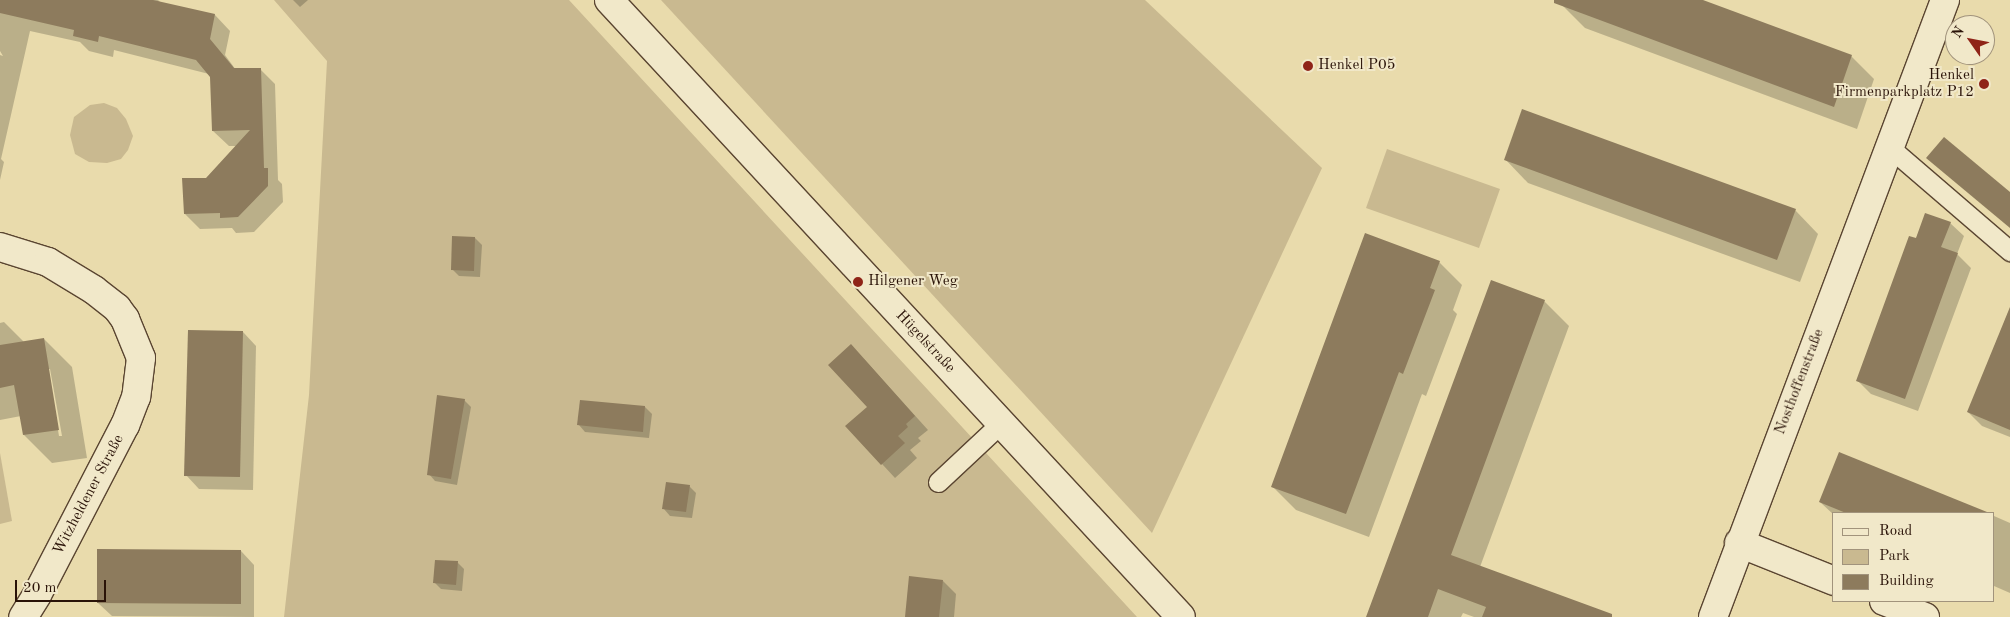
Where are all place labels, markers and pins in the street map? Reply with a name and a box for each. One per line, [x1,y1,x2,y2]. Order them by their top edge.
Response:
place label: Henkel P05 [1318,57,1395,75]
marker: Henkel P05 [1302,60,1314,72]
place label: Henkel Firmenparkplatz P12 [1835,66,1974,101]
marker: Henkel Firmenparkplatz P12 [1978,78,1990,90]
place label: Hilgener Weg [868,273,958,291]
marker: Hilgener Weg [852,276,864,288]

